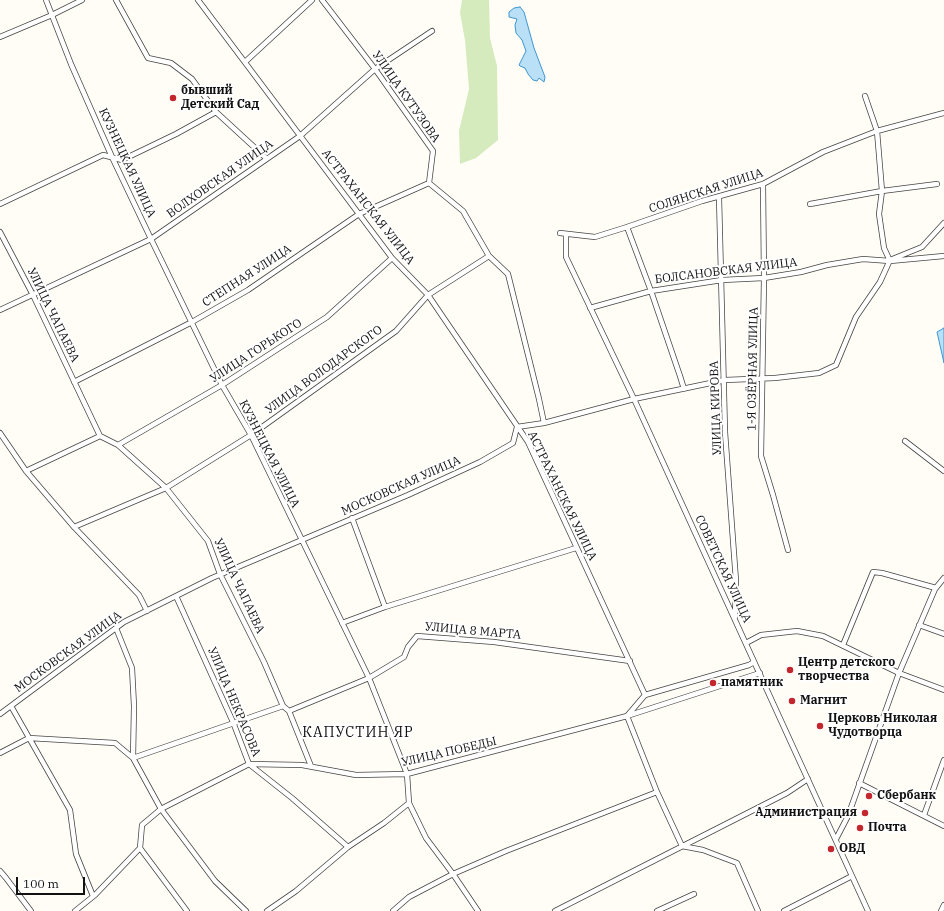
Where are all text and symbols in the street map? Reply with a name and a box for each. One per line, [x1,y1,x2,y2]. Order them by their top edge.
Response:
street label: УЛИЦА КУТУЗОВА [369,48,443,146]
place label: бывший Детский Сад [181,84,259,112]
marker: бывший Детский Сад [168,93,178,103]
street label: КУЗНЕЦКАЯ УЛИЦА [95,106,159,220]
street label: ВОЛХОВСКАЯ УЛИЦА [164,137,276,221]
street label: АСТРАХАНСКАЯ УЛИЦА [319,147,417,267]
street label: СОЛЯНСКАЯ УЛИЦА [647,166,765,216]
street label: СТЕПНАЯ УЛИЦА [200,242,294,310]
street label: БОЛСАНОВСКАЯ УЛИЦА [654,255,798,287]
street label: УЛИЦА ЧАПАЕВА [24,266,82,364]
street label: 1-Я ОЗЁРНАЯ УЛИЦА [745,307,761,431]
street label: УЛИЦА ГОРЬКОГО [207,316,305,386]
street label: УЛИЦА ВОЛОДАРСКОГО [263,323,385,417]
street label: УЛИЦА КИРОВА [707,360,725,456]
street label: КУЗНЕЦКАЯ УЛИЦА [236,398,302,510]
street label: АСТРАХАНСКАЯ УЛИЦА [524,429,600,563]
street label: МОСКОВСКАЯ УЛИЦА [339,453,463,519]
street label: СОВЕТСКАЯ УЛИЦА [692,513,754,625]
street label: УЛИЦА ЧАПАЕВА [211,536,267,636]
street label: МОСКОВСКАЯ УЛИЦА [12,608,124,696]
street label: УЛИЦА 8 МАРТА [424,620,522,642]
street label: УЛИЦА НЕКРАСОВА [204,645,264,759]
place label: Центр детского творчества [798,656,895,684]
marker: Центр детского творчества [785,665,795,675]
place label: памятник [721,676,783,690]
marker: памятник [708,678,718,688]
place label: Магнит [800,694,847,708]
marker: Магнит [787,696,797,706]
place label: Церковь Николая Чудотворца [828,712,937,740]
marker: Церковь Николая Чудотворца [815,721,825,731]
district label: КАПУСТИН ЯР [302,725,414,741]
street label: УЛИЦА ПОБЕДЫ [400,734,498,770]
place label: Сбербанк [877,789,936,803]
marker: Сбербанк [864,791,874,801]
place label: Администрация [755,806,857,820]
marker: Администрация [860,808,870,818]
place label: Почта [868,821,906,835]
marker: Почта [855,823,865,833]
place label: ОВД [839,842,865,856]
marker: ОВД [826,844,836,854]
scale bar [18,869,87,895]
text: 100 m [23,876,59,891]

